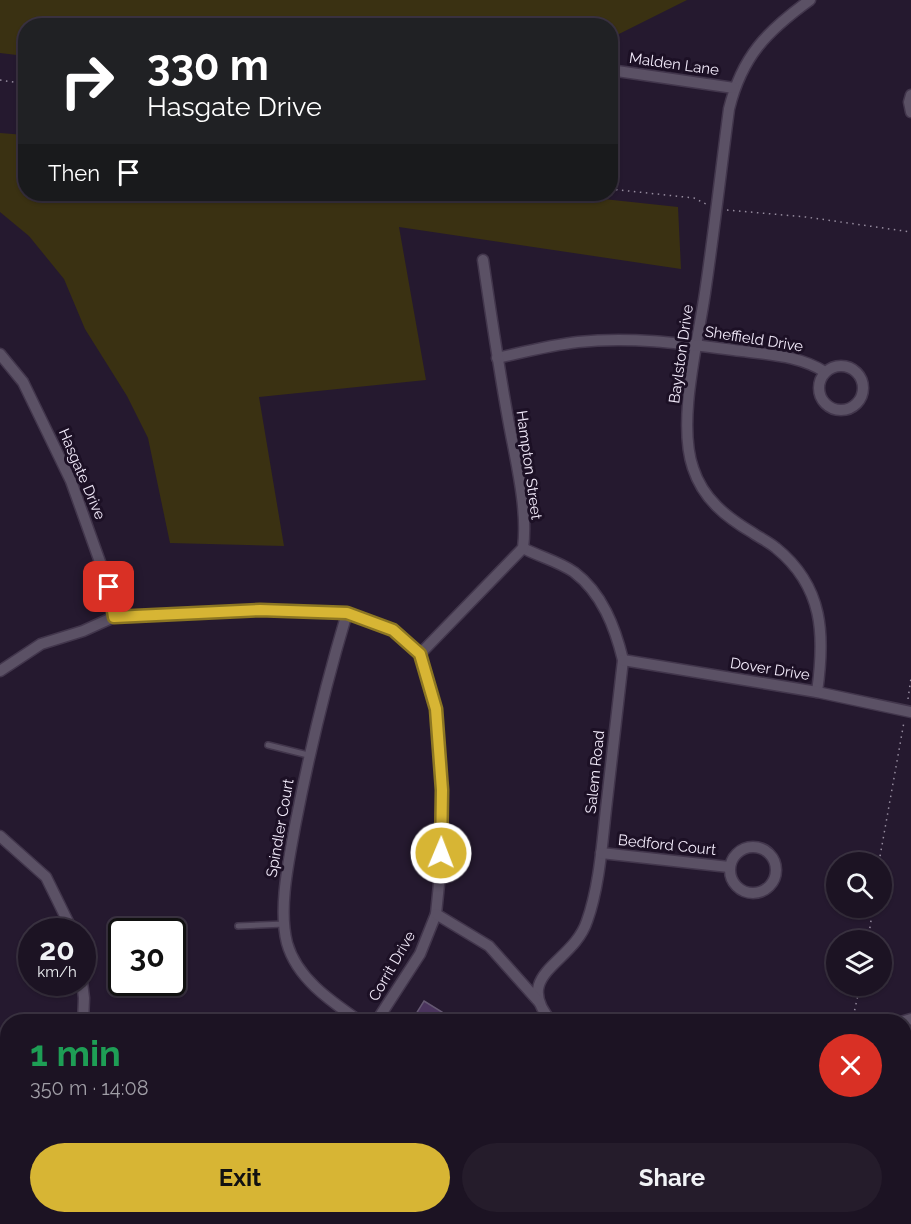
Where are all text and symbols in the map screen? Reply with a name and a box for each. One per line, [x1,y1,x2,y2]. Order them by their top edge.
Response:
text: 330 m [147,41,269,90]
icon: right [48,42,126,120]
street label: Malden Lane [628,49,720,79]
text: Hasgate Drive [147,91,322,122]
icon: arrive [112,156,145,189]
text: Then [48,160,100,186]
street label: Baylston Drive [665,303,697,405]
street label: Sheffield Drive [703,322,805,356]
street label: Hampton Street [512,409,546,521]
street label: Hasgate Drive [55,426,109,522]
pin [83,561,134,612]
icon: arrive [92,570,125,603]
street label: Dover Drive [729,654,811,684]
street label: Salem Road [582,729,608,815]
street label: Spindler Court [262,777,298,879]
position arrow [409,821,473,885]
street label: Bedford Court [617,831,717,859]
map controls [826,852,892,996]
button: search [826,852,892,918]
speed limit sign: 30 [108,918,186,996]
street label: Corrit Drive [365,928,419,1004]
button: layers [826,930,892,996]
text: 20 [39,932,75,967]
text: km/h [37,963,77,981]
text: 1 min [30,1032,121,1074]
button: close [819,1034,882,1097]
text: 350 m · 14:08 [30,1076,149,1100]
button: Exit [30,1143,450,1212]
button: Share [462,1143,882,1212]

